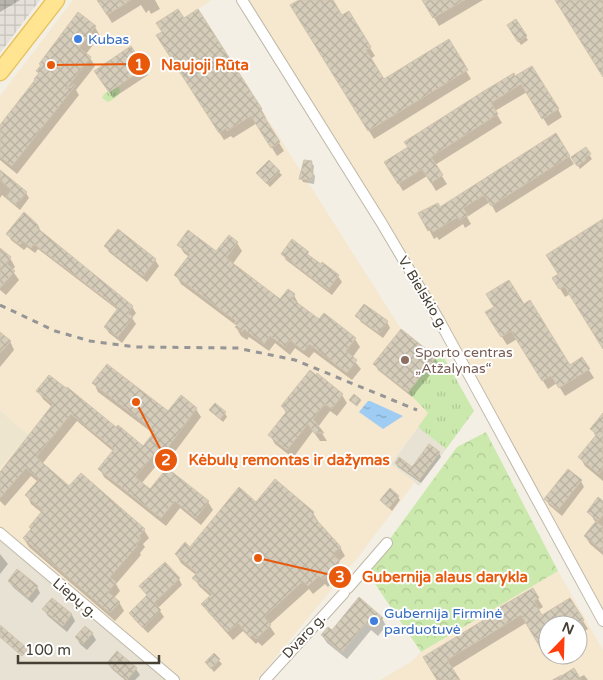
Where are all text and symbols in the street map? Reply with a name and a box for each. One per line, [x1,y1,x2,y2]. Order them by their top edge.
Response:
place label: Kubas [88,31,130,48]
marker: Kubas [72,33,84,45]
callout: Naujoji Rūta [126,49,259,79]
text: 1 [134,56,144,74]
text: Naujoji Rūta [161,56,249,75]
street label: V. Bielskio g. [394,253,452,333]
place label: Sporto centras „Atžalynas“ [415,344,513,377]
marker: Sporto centras „Atžalynas“ [399,354,411,366]
callout: Kėbulų remontas ir dažymas [154,445,400,475]
text: 2 [161,451,171,469]
text: Kėbulų remontas ir dažymas [188,451,390,470]
callout: Gubernija alaus darykla [327,562,538,592]
text: 3 [335,568,345,586]
text: Gubernija alaus darykla [362,568,528,587]
street label: Liepų g. [49,574,101,622]
place label: Gubernija Firminė parduotuvė [384,605,502,638]
street label: Dvaro g. [279,610,329,662]
marker: Gubernija Firminė parduotuvė [368,615,380,627]
north arrow [538,615,588,665]
text: N [559,618,576,639]
scale bar [18,632,159,664]
text: 100 m [25,641,71,659]

